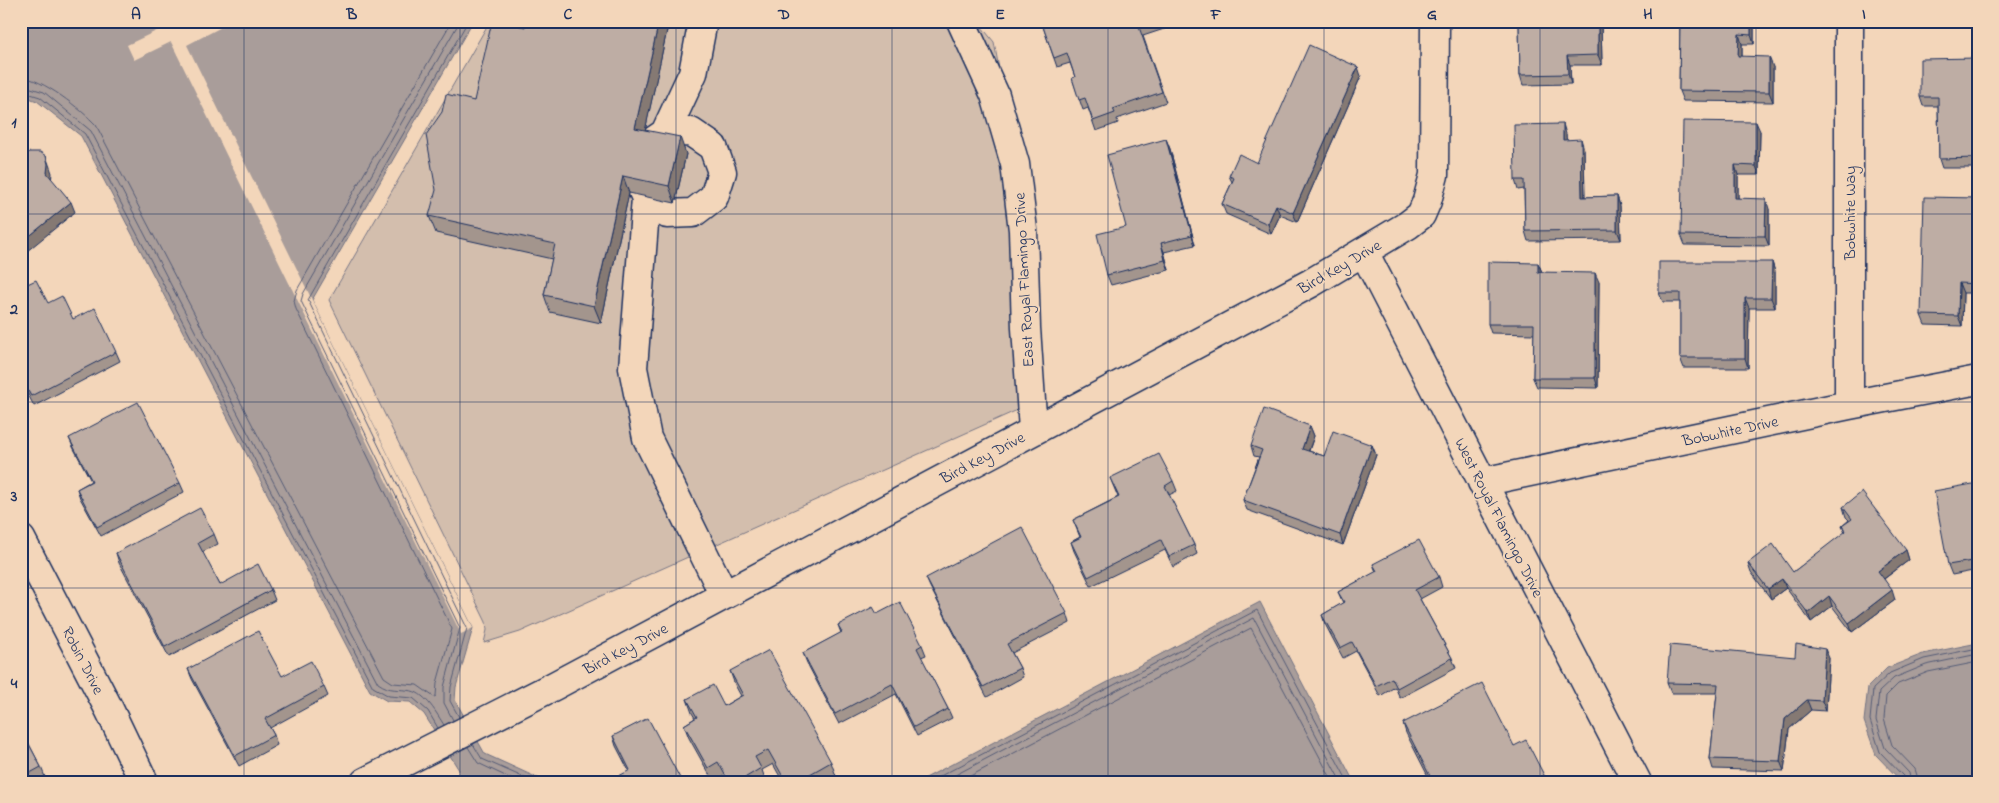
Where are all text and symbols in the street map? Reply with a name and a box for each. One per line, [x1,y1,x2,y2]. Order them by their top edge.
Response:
text: A [131,3,141,27]
text: B [346,3,358,27]
text: C [564,3,573,27]
text: D [777,3,790,27]
text: E [995,3,1005,27]
text: F [1210,3,1222,27]
text: G [1427,3,1437,27]
text: H [1643,3,1653,27]
text: I [1862,3,1866,27]
text: 1 [11,111,17,135]
street label: Bobwhite Way [1839,166,1863,261]
street label: East Royal Flamingo Drive [1008,191,1042,368]
street label: Bird Key Drive [1293,234,1387,302]
text: 2 [9,298,18,322]
street label: Bobwhite Drive [1679,410,1781,454]
street label: Bird Key Drive [935,426,1030,492]
street label: West Royal Flamingo Drive [1448,434,1549,603]
text: 3 [10,485,18,509]
street label: Bird Key Drive [578,617,673,683]
street label: Robin Drive [55,623,110,700]
text: 4 [10,672,18,696]

